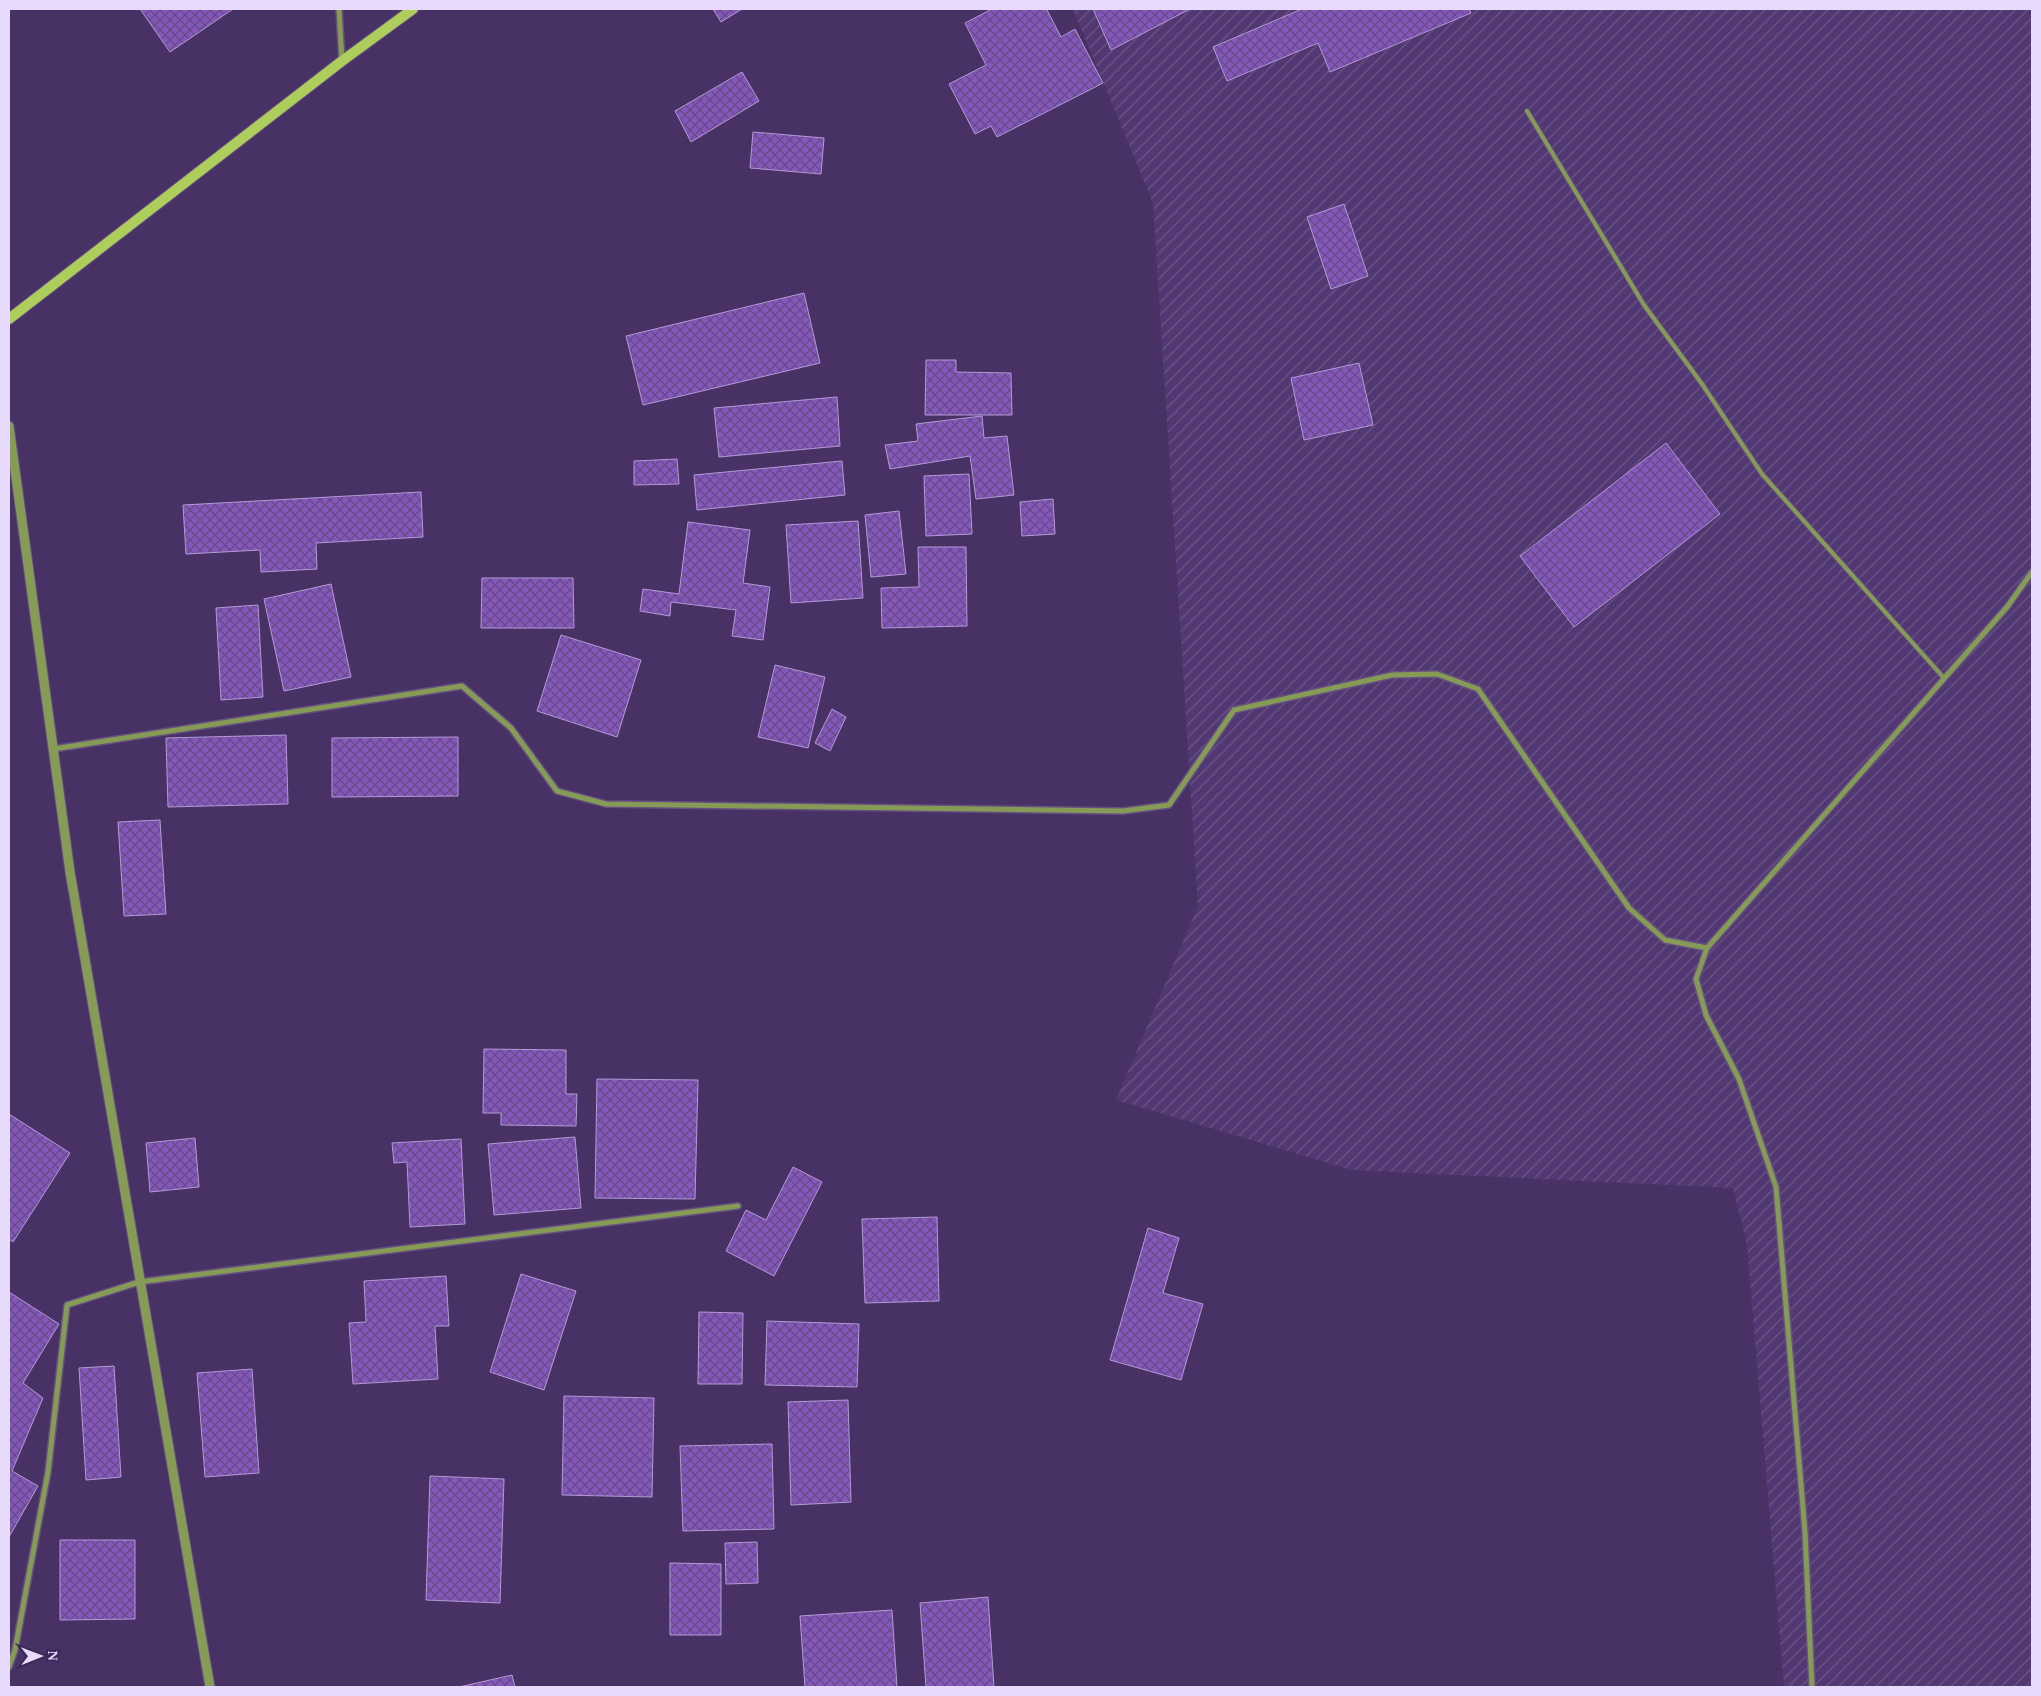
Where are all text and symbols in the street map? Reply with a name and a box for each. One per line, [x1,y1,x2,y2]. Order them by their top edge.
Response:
north arrow [15,1631,65,1681]
text: N [45,1651,60,1661]

